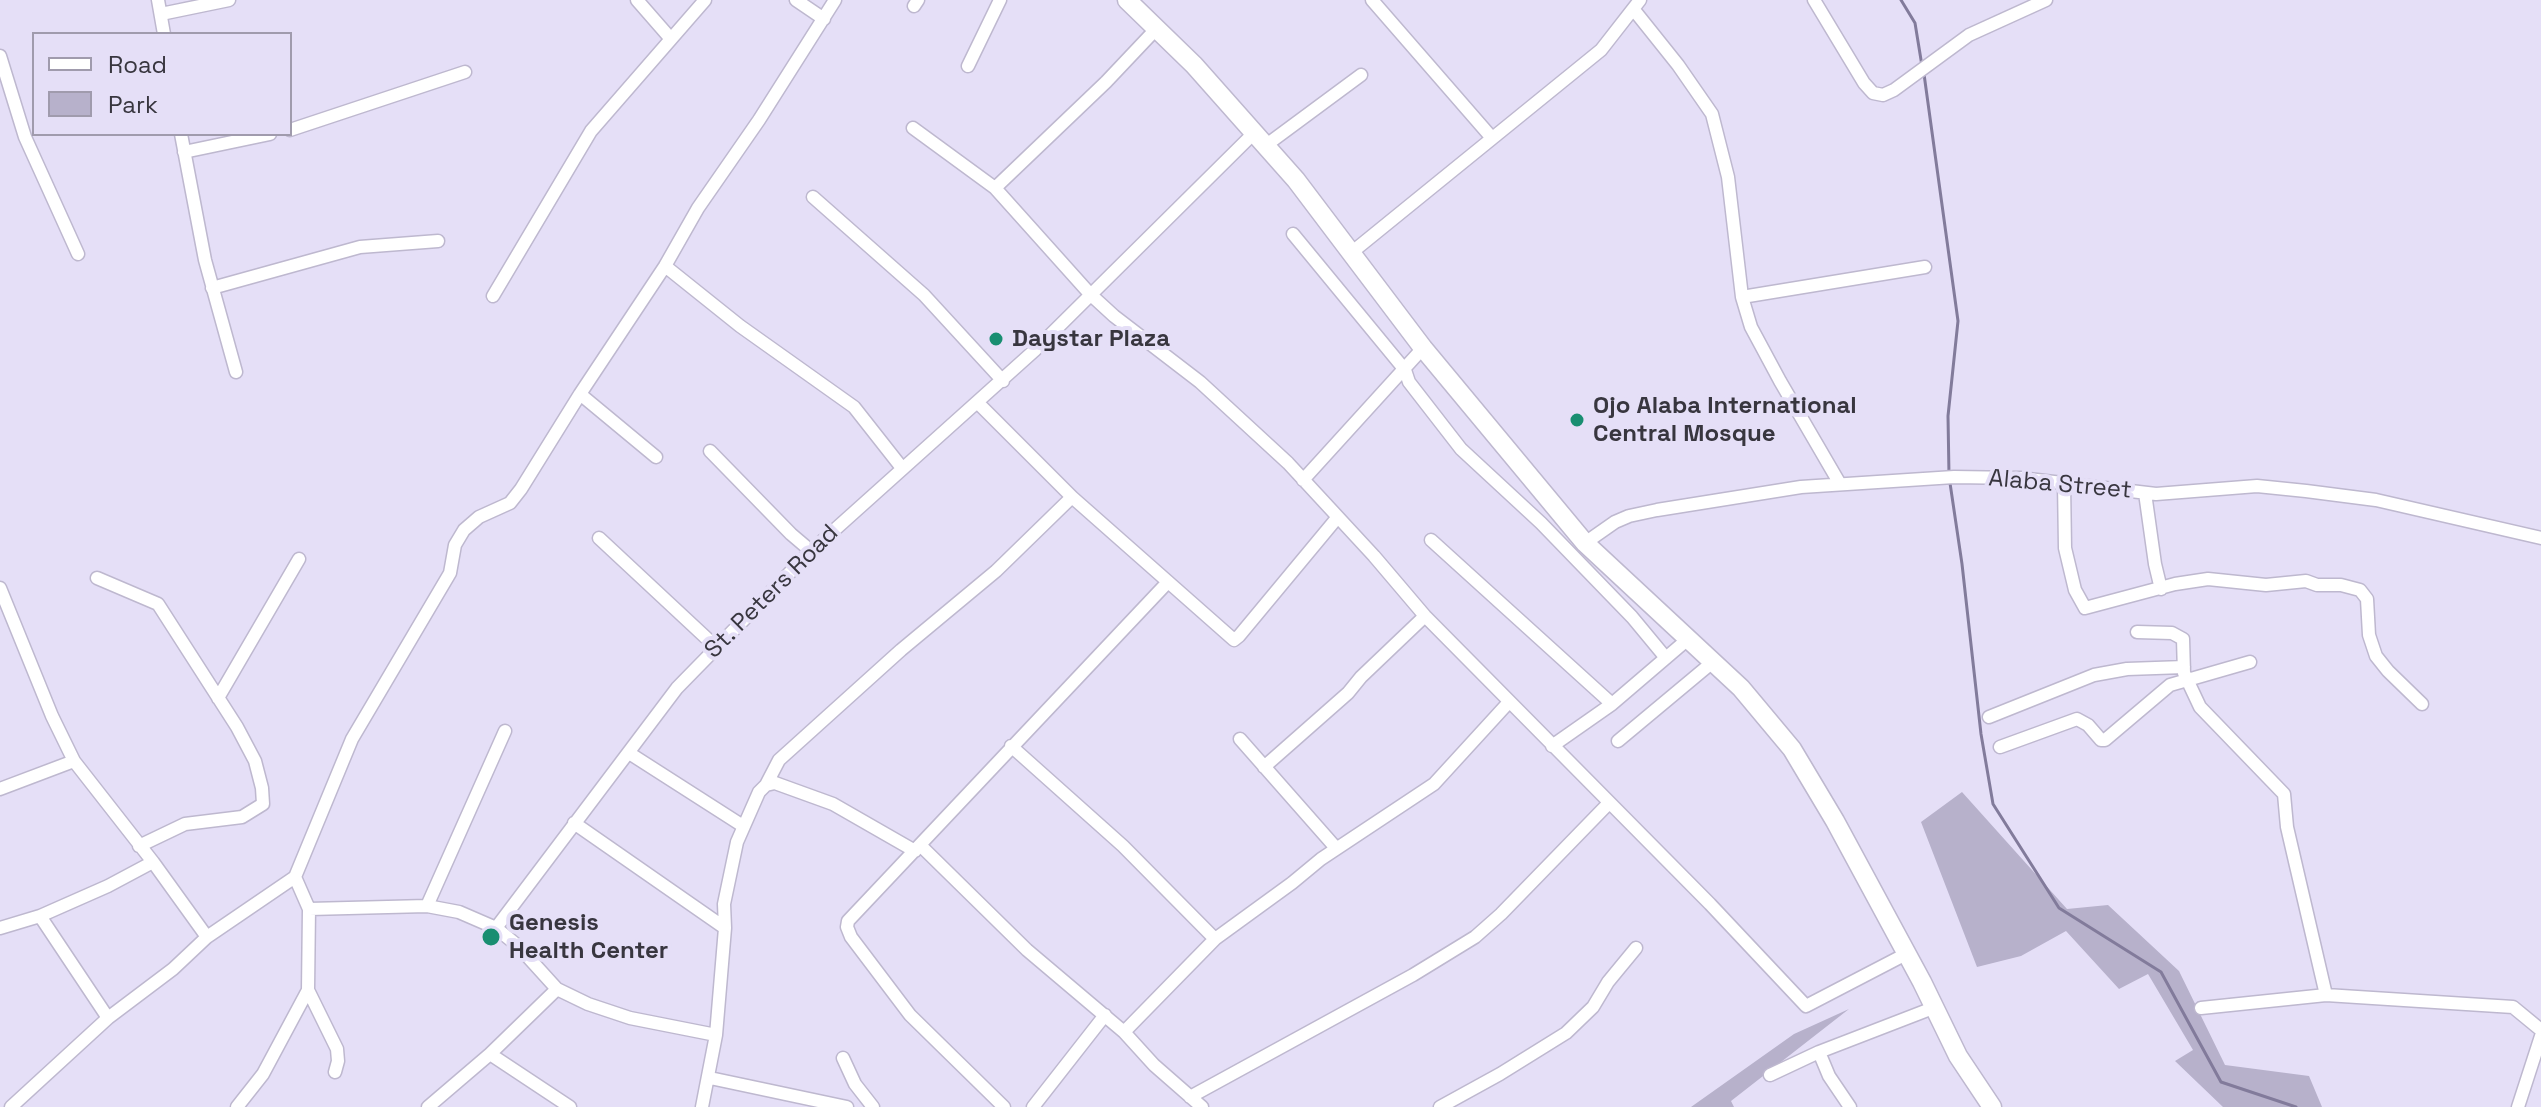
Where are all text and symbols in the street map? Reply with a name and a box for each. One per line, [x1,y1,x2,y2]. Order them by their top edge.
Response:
legend [32,32,292,136]
text: Road [108,49,167,80]
text: Park [108,89,158,120]
place label: Daystar Plaza [1012,325,1170,353]
marker: Daystar Plaza [987,330,1005,348]
place label: Ojo Alaba International Central Mosque [1593,392,1857,448]
marker: Ojo Alaba International Central Mosque [1568,411,1586,429]
street label: Alaba Street [1987,464,2133,506]
street label: St. Peters Road [699,519,845,665]
place label: Genesis Health Center [509,909,668,965]
marker: Genesis Health Center [480,926,502,948]

